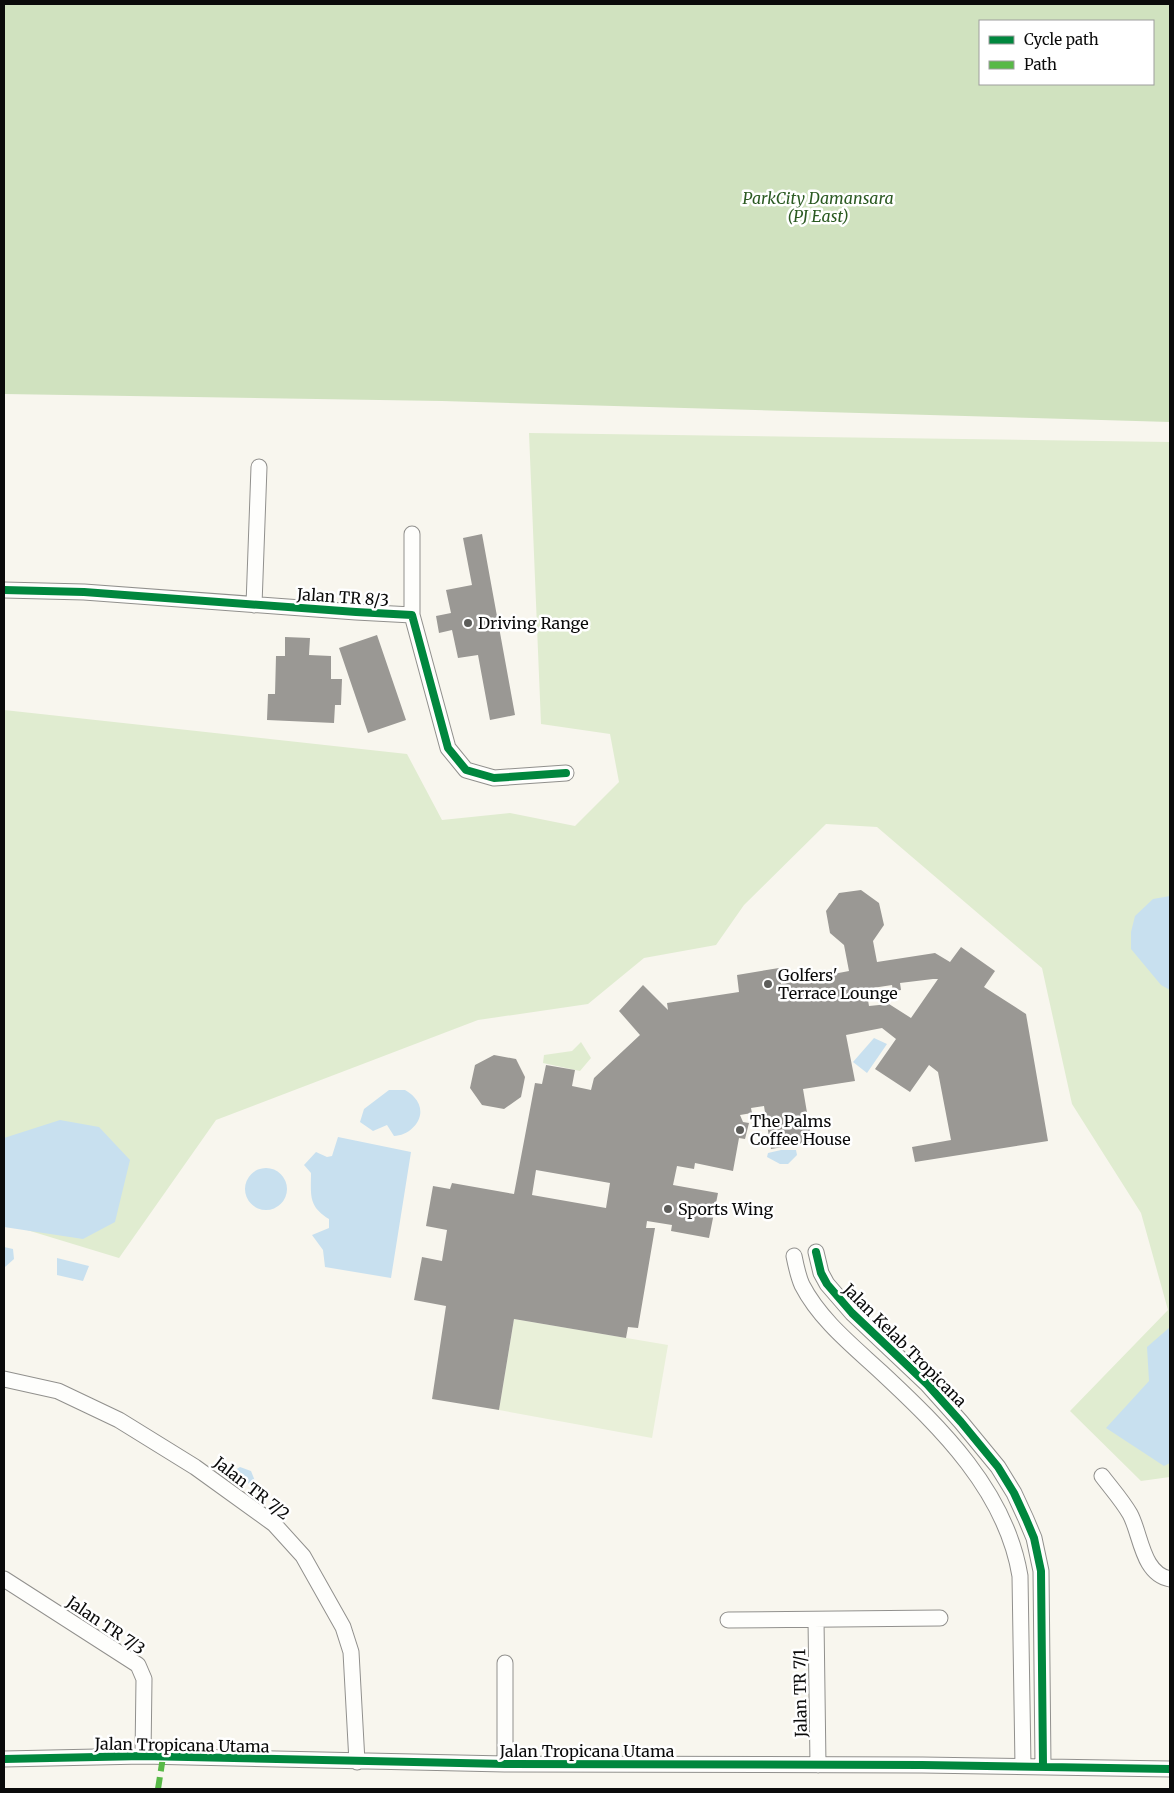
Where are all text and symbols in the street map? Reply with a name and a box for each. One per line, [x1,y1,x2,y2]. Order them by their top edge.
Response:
legend [979,20,1154,85]
text: Cycle path [1024,30,1099,49]
text: Path [1024,55,1057,74]
park label: ParkCity Damansara (PJ East) [742,188,894,226]
street label: Jalan TR 8/3 [295,584,390,610]
place label: Driving Range [478,613,588,633]
marker: Driving Range [462,617,474,629]
place label: Golfers' Terrace Lounge [778,965,898,1003]
marker: Golfers' Terrace Lounge [762,978,774,990]
place label: The Palms Coffee House [750,1111,851,1149]
marker: The Palms Coffee House [734,1124,746,1136]
place label: Sports Wing [678,1199,773,1219]
marker: Sports Wing [662,1203,674,1215]
street label: Jalan Kelab Tropicana [838,1278,971,1411]
street label: Jalan TR 7/2 [209,1452,294,1524]
street label: Jalan TR 7/3 [62,1591,149,1659]
street label: Jalan TR 7/1 [789,1649,811,1738]
street label: Jalan Tropicana Utama [93,1733,270,1757]
street label: Jalan Tropicana Utama [499,1741,675,1761]

